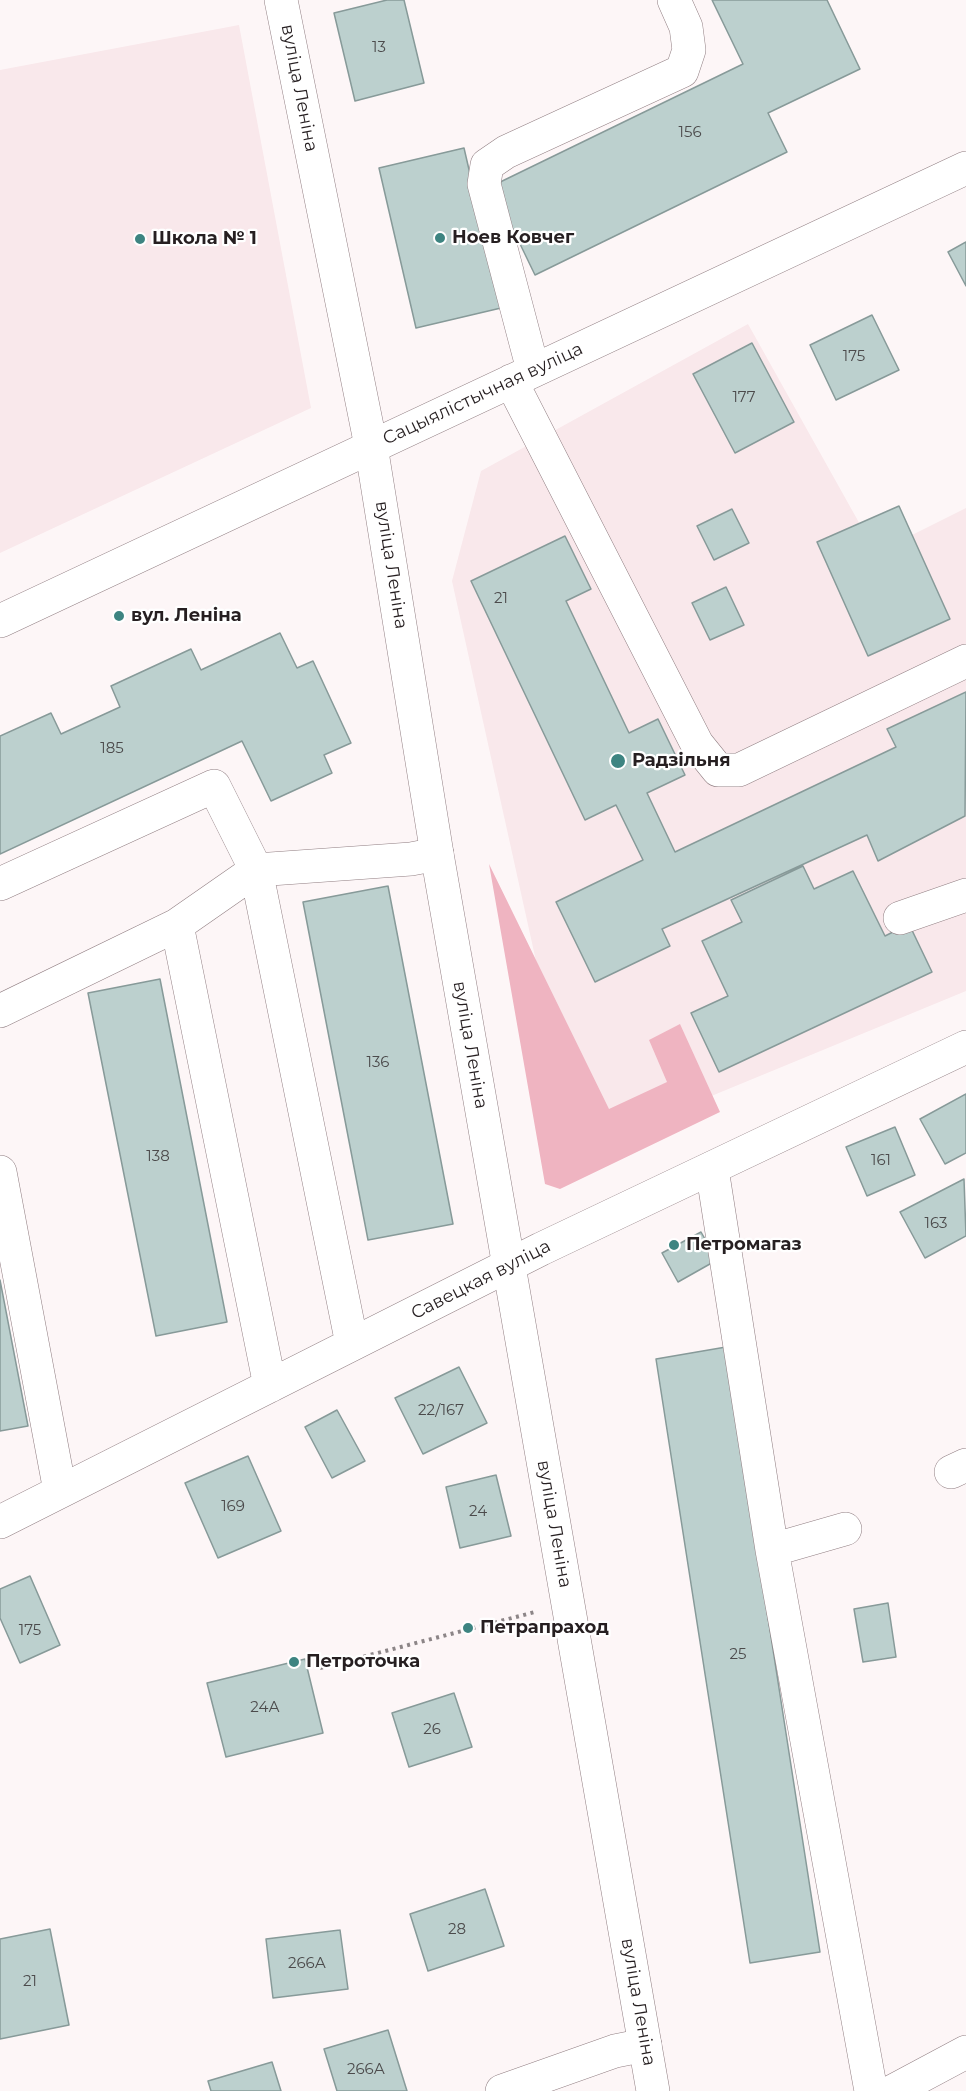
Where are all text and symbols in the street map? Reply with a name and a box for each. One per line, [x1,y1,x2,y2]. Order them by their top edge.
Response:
street label: вуліца Леніна [276,22,322,154]
house number: 13 [372,39,386,57]
house number: 156 [678,124,702,142]
place label: Ноев Ковчег [452,227,574,249]
place label: Школа № 1 [152,228,257,250]
marker: Ноев Ковчег [433,231,447,245]
marker: Школа № 1 [133,232,147,246]
street label: Сацыялістычная вуліца [380,338,586,450]
house number: 175 [843,348,865,366]
house number: 177 [732,389,756,407]
street label: вуліца Леніна [370,499,412,631]
house number: 21 [494,590,508,608]
place label: вул. Леніна [131,605,242,627]
marker: вул. Леніна [112,609,126,623]
house number: 185 [100,740,124,758]
place label: Радзільня [632,750,731,772]
marker: Радзільня [609,752,627,770]
street label: вуліца Леніна [448,979,492,1111]
house number: 136 [366,1054,390,1072]
house number: 138 [146,1148,170,1166]
house number: 161 [871,1152,891,1170]
house number: 163 [924,1215,948,1233]
place label: Петромагаз [686,1234,802,1256]
street label: Савецкая вуліца [408,1235,554,1325]
marker: Петромагаз [667,1238,681,1252]
house number: 22/167 [418,1402,464,1420]
street label: вуліца Леніна [532,1458,576,1590]
house number: 169 [221,1498,245,1516]
house number: 24 [469,1503,487,1521]
place label: Петрапраход [480,1617,609,1639]
marker: Петрапраход [461,1621,475,1635]
house number: 175 [19,1622,41,1640]
house number: 25 [729,1646,747,1664]
place label: Петроточка [306,1651,420,1673]
marker: Петроточка [287,1655,301,1669]
house number: 24А [250,1699,280,1717]
house number: 26 [423,1721,441,1739]
house number: 28 [448,1921,466,1939]
street label: вуліца Леніна [616,1936,660,2068]
house number: 266А [288,1955,326,1973]
house number: 21 [23,1973,37,1991]
house number: 266А [347,2061,385,2079]

